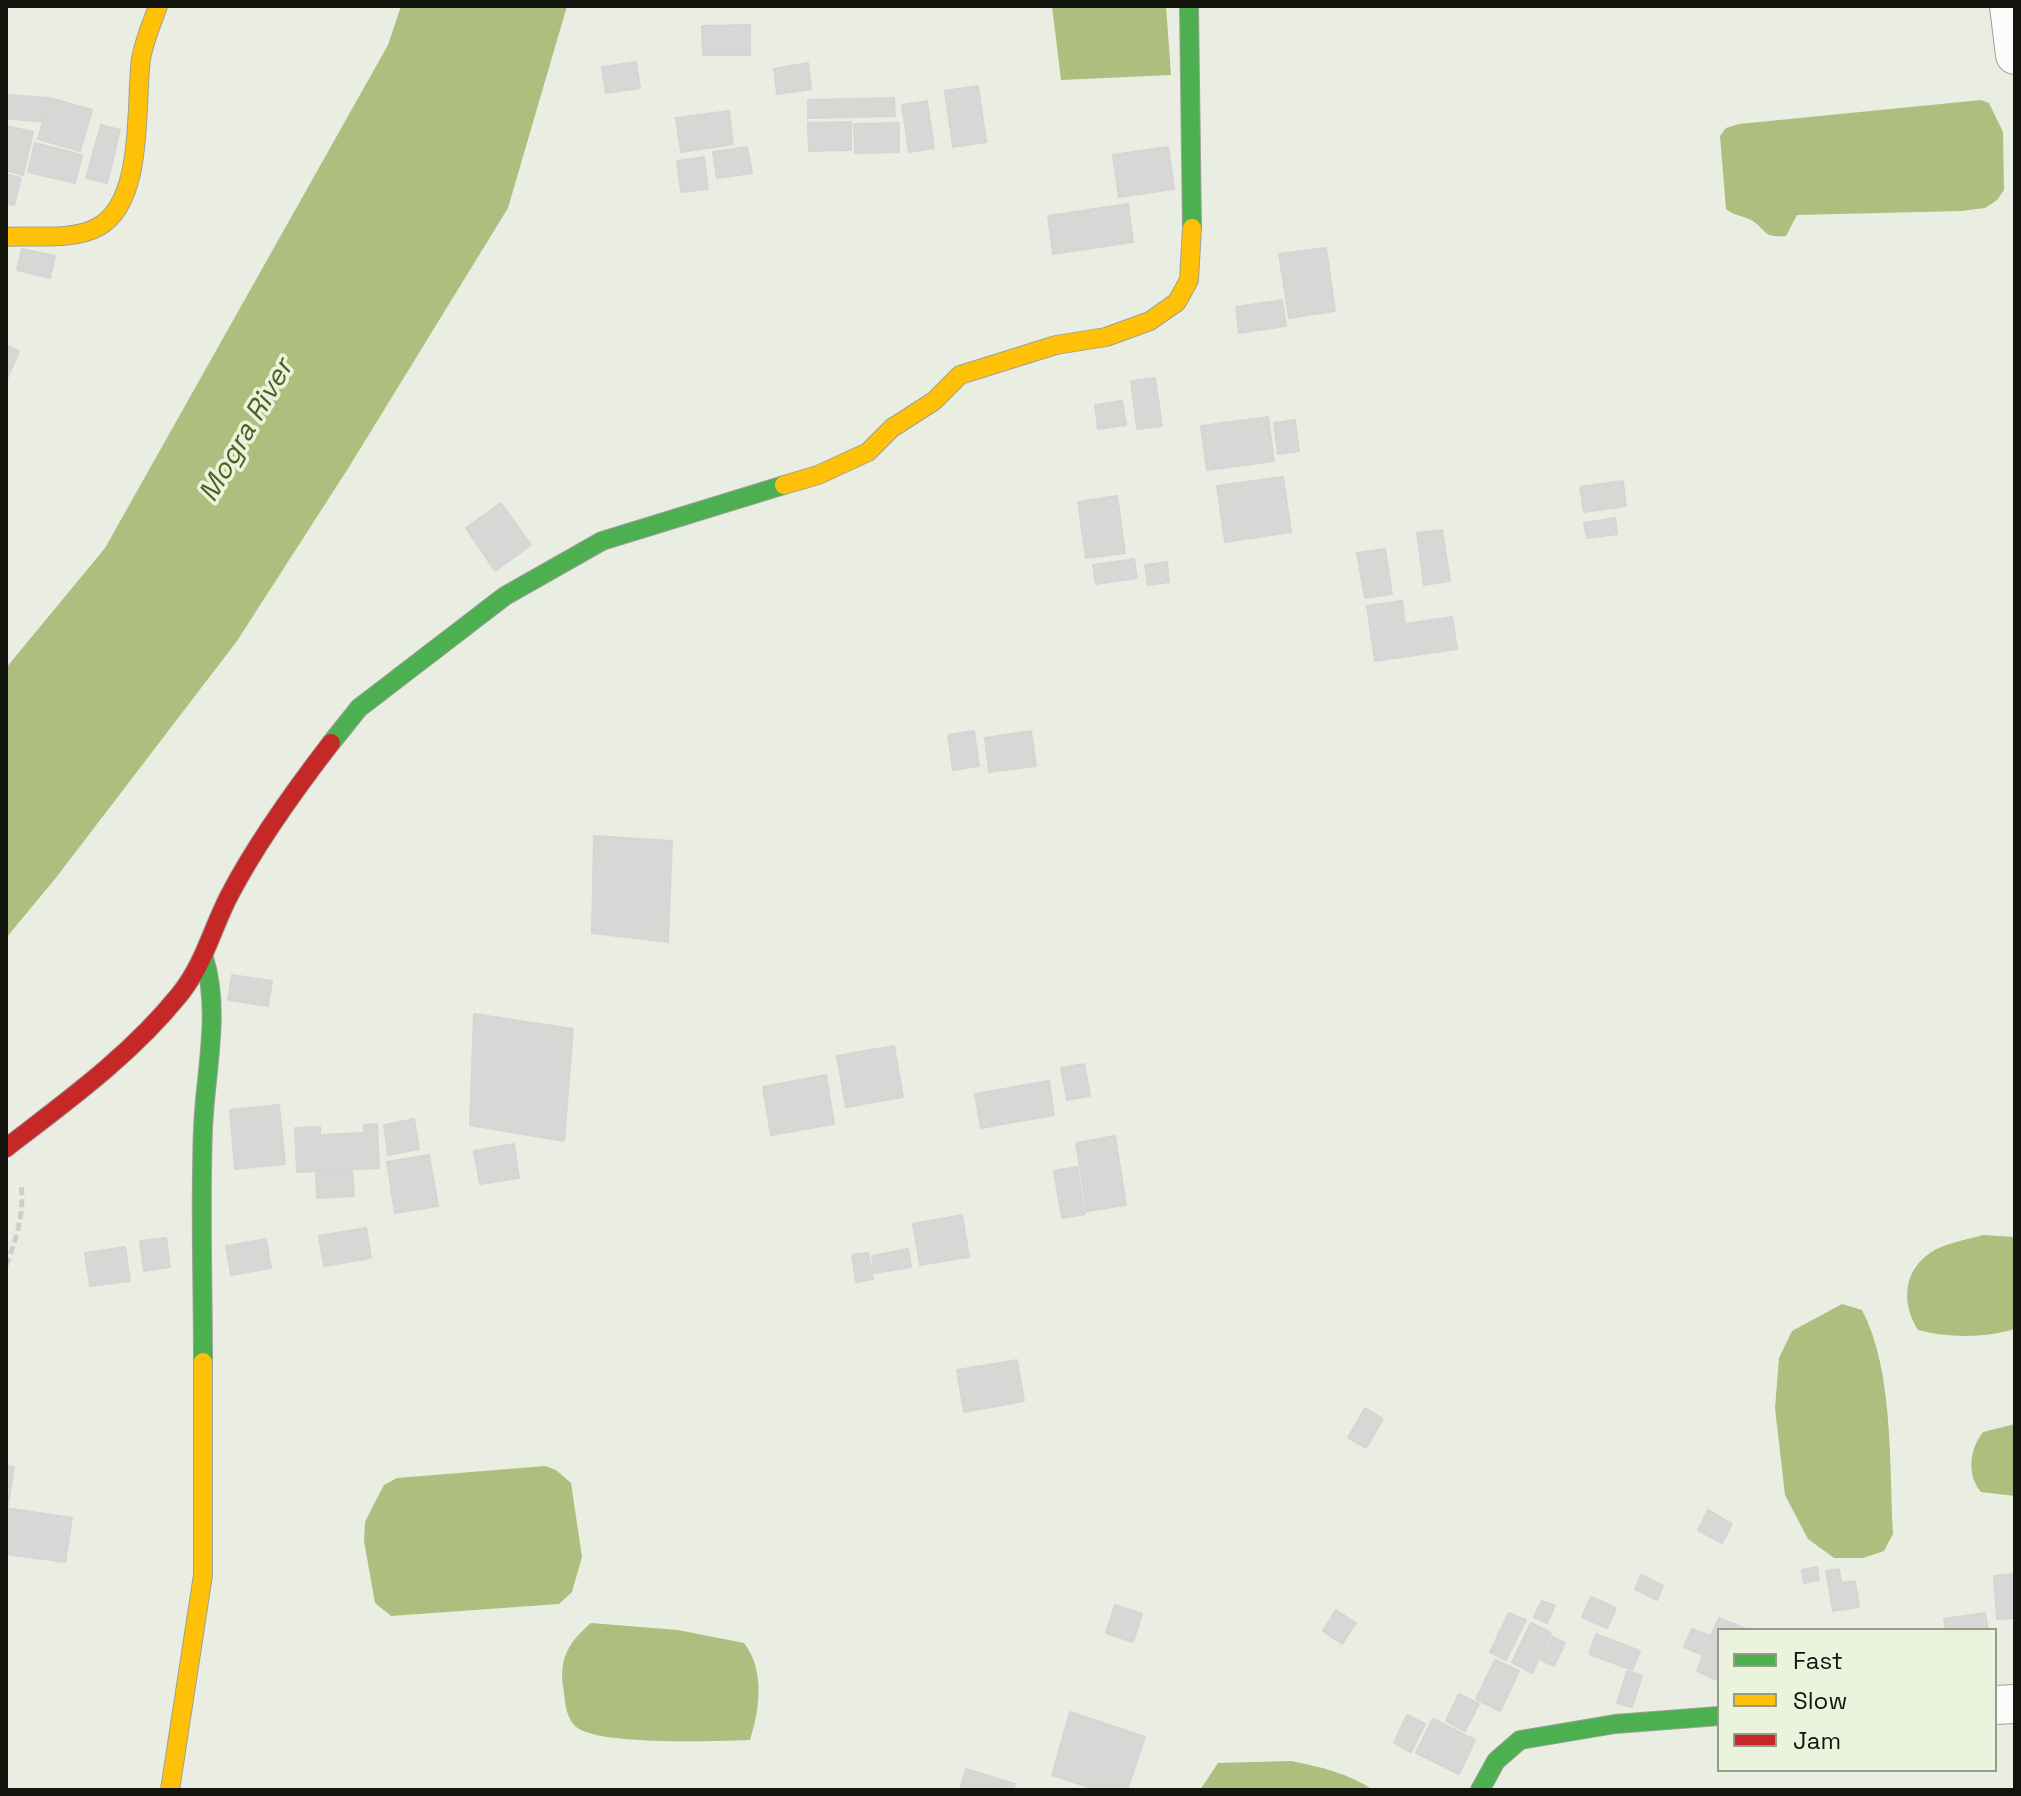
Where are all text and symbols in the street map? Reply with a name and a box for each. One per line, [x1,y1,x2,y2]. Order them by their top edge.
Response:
water label: Mogra River [193,354,301,508]
legend [1717,1628,1997,1772]
text: Fast [1793,1645,1843,1676]
text: Slow [1793,1685,1847,1716]
text: Jam [1793,1725,1841,1756]

